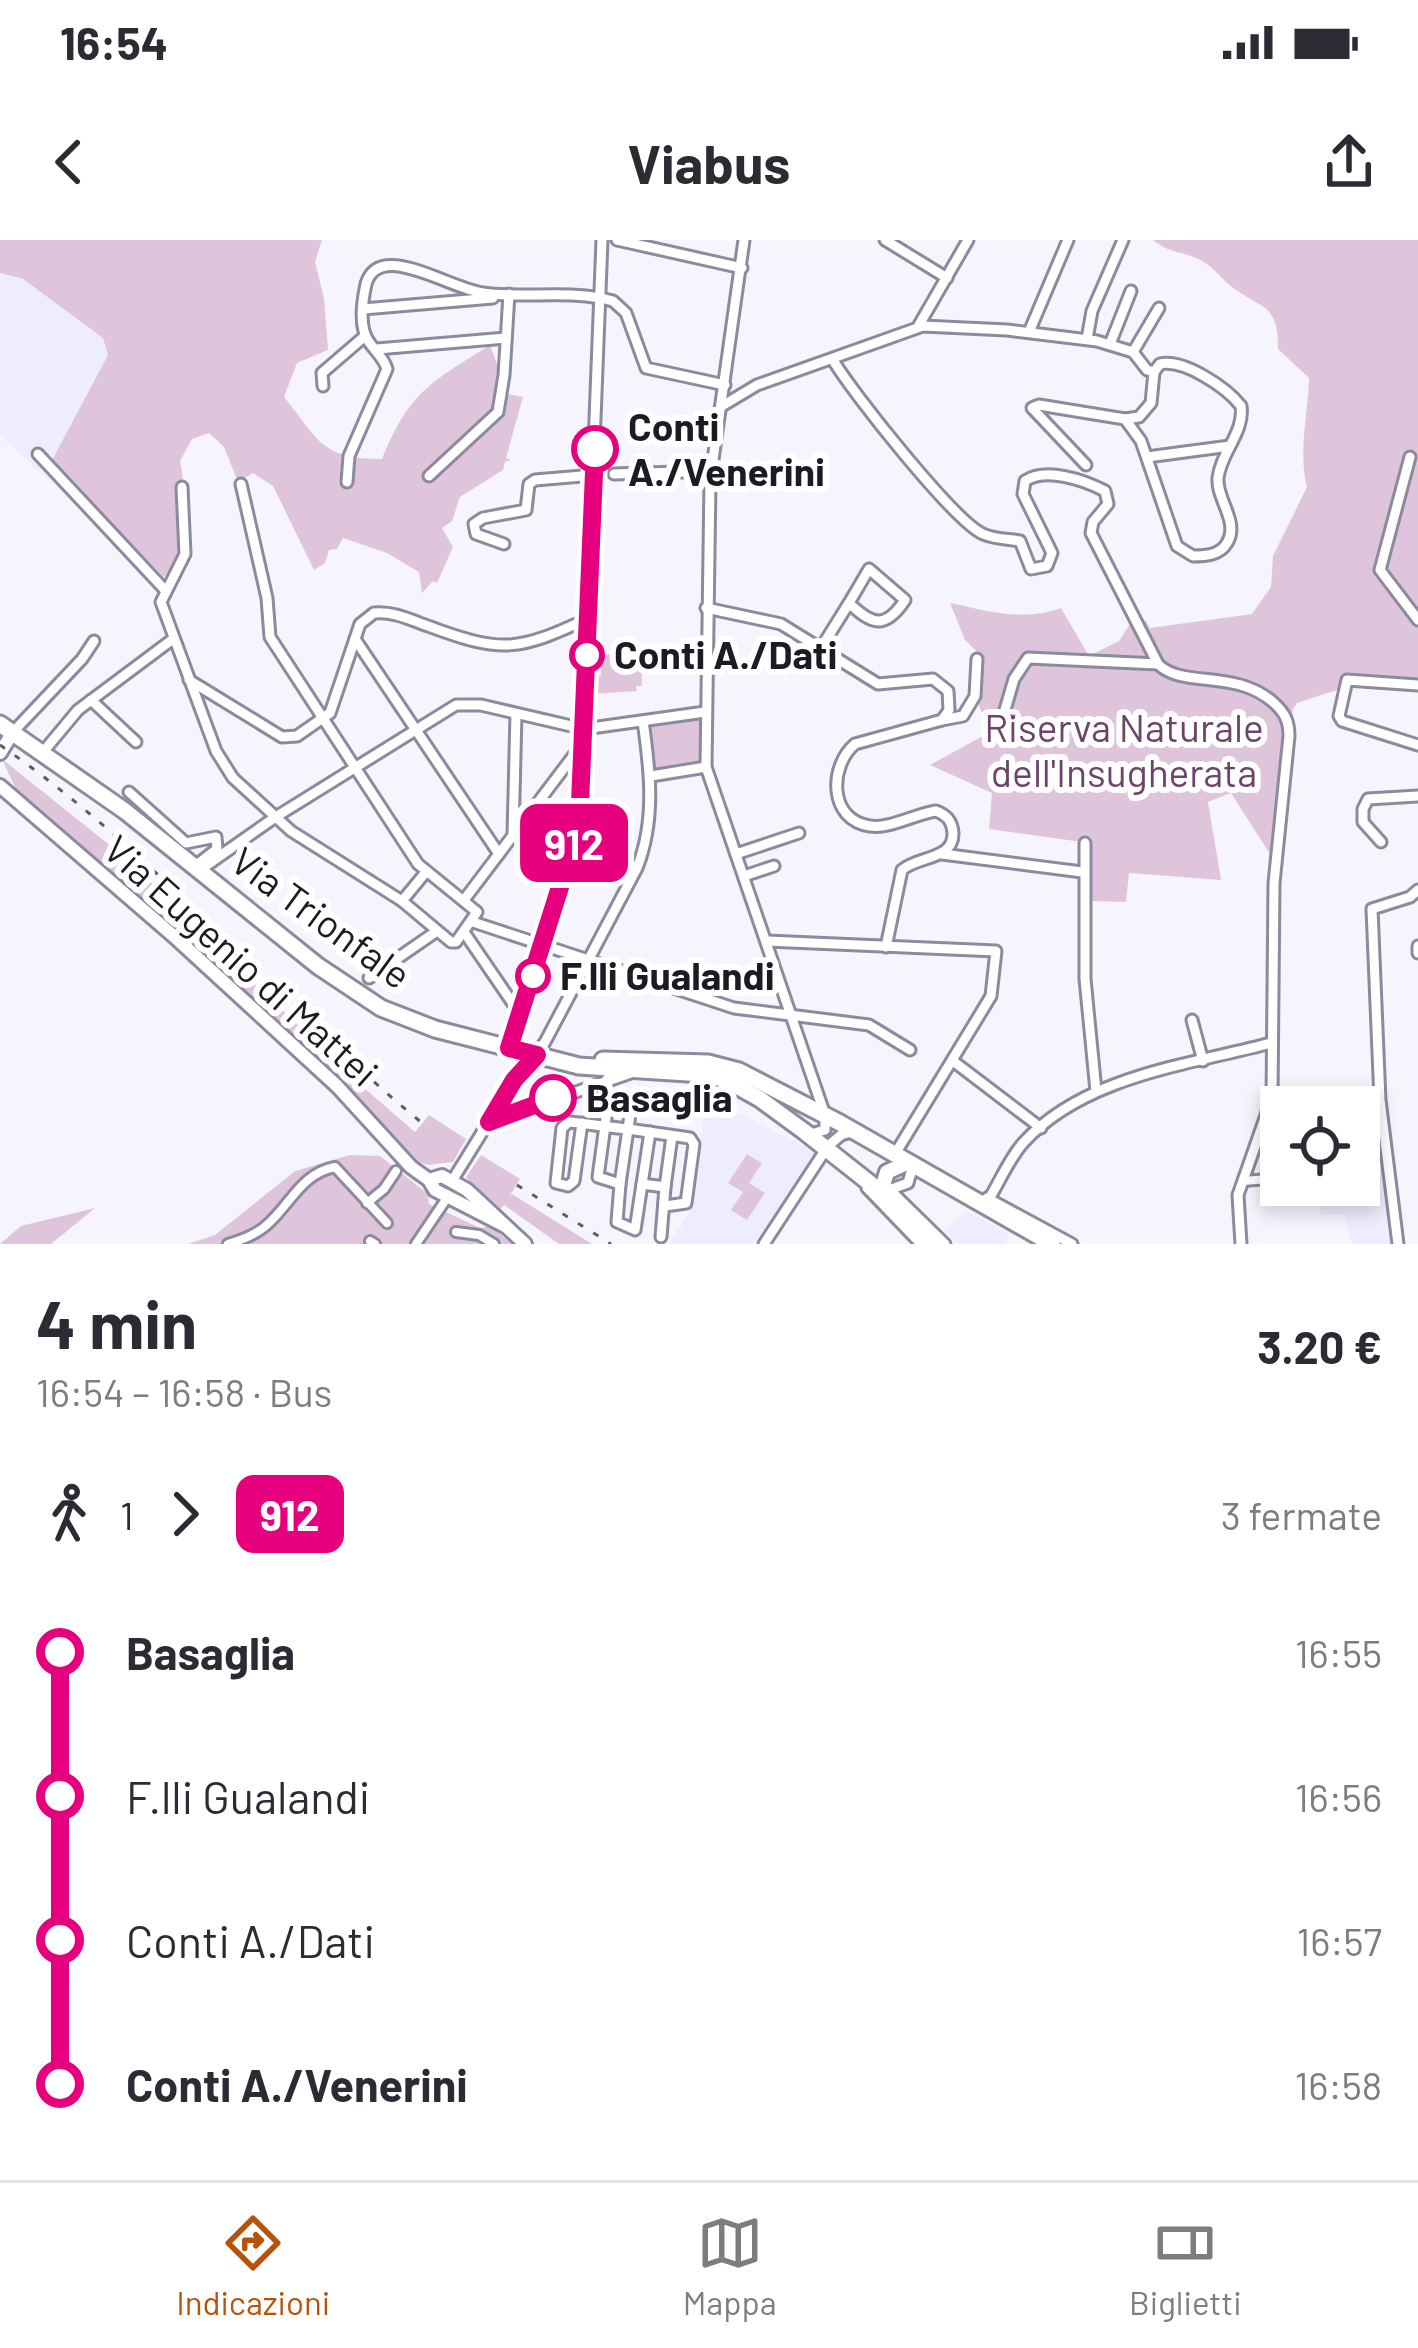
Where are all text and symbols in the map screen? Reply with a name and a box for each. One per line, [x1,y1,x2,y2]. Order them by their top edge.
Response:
text: 16:54 [60,15,168,69]
icon: back [36,129,102,195]
icon: share [1316,129,1382,195]
text: Viabus [628,130,790,195]
place label: Conti A./Venerini [628,402,825,494]
marker: Conti A./Venerini [573,427,617,471]
place label: Conti A./Dati [614,630,837,677]
marker: Conti A./Dati [571,639,603,671]
park label: Riserva Naturale dell'Insugherata [984,703,1264,795]
line badge: 912 [505,804,643,882]
text: 912 [544,818,604,868]
street label: Via Eugenio di Mattei [95,825,389,1095]
street label: Via Trionfale [223,836,421,998]
place label: F.lli Gualandi [560,951,775,998]
marker: F.lli Gualandi [517,960,549,992]
place label: Basaglia [586,1073,733,1120]
marker: Basaglia [531,1076,575,1120]
map controls [1260,1086,1380,1206]
button: locate [1260,1086,1380,1206]
text: 4 min [36,1283,197,1362]
text: 3.20 € [1257,1319,1382,1373]
text: 16:54 – 16:58 · Bus [36,1368,332,1415]
icon: walk [36,1481,102,1547]
icon: forward [152,1481,218,1547]
text: 912 [260,1489,320,1539]
text: 1 [120,1491,134,1538]
text: 3 fermate [1221,1491,1382,1538]
text: Basaglia [126,1625,295,1679]
text: 16:55 [1295,1629,1382,1676]
text: F.lli Gualandi [126,1769,370,1823]
text: 16:56 [1295,1773,1382,1820]
text: Conti A./Dati [126,1913,375,1967]
text: 16:57 [1297,1917,1382,1964]
text: Conti A./Venerini [126,2057,468,2111]
text: 16:58 [1295,2061,1382,2108]
tab: Indicazioni [176,2210,330,2322]
tab: Mappa [683,2210,777,2322]
tab: Biglietti [1129,2210,1242,2322]

